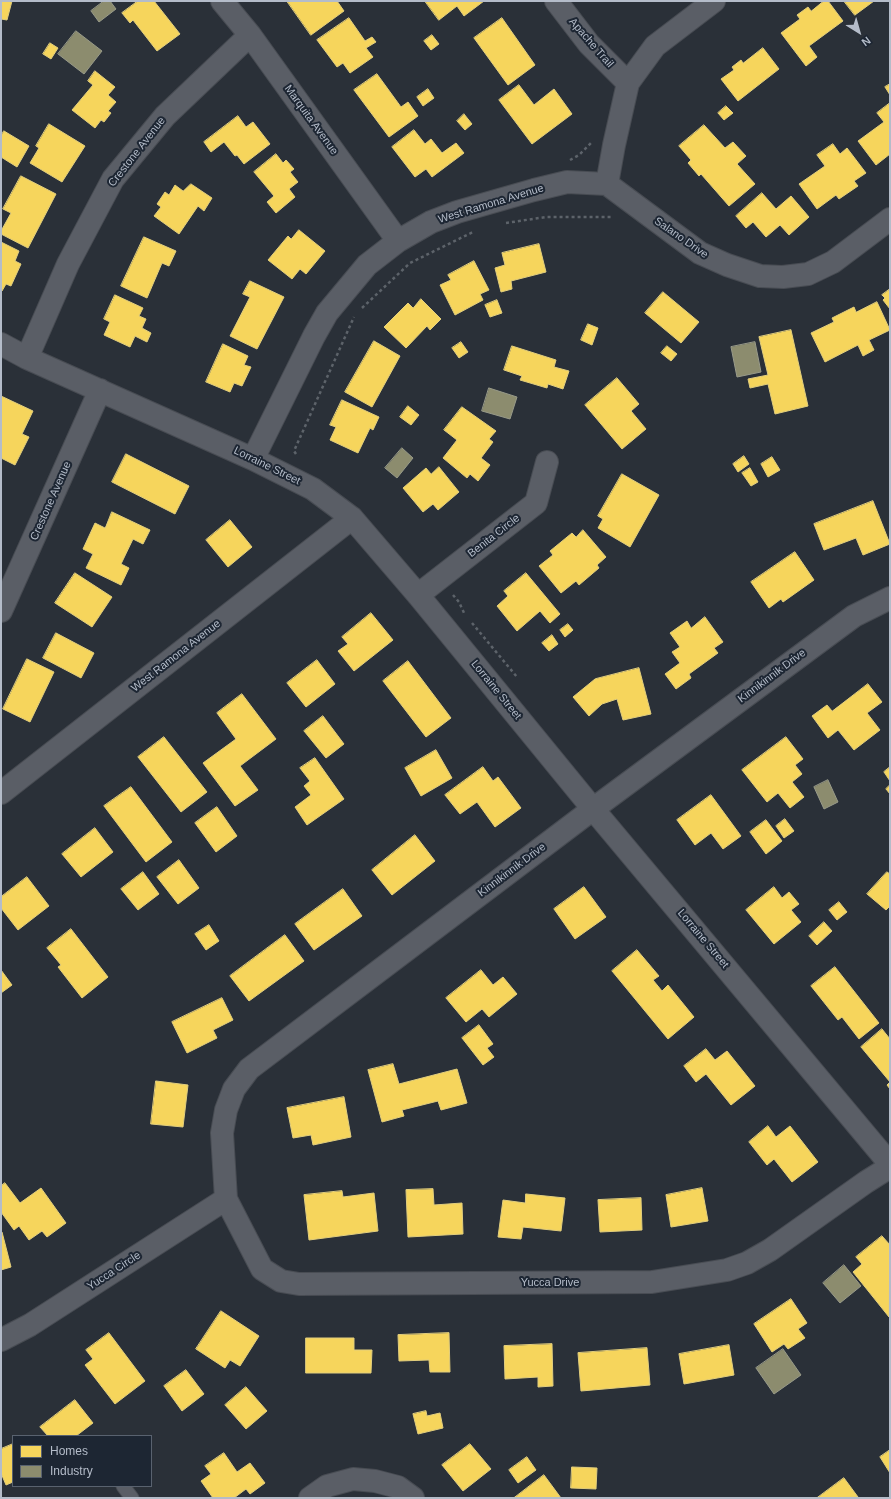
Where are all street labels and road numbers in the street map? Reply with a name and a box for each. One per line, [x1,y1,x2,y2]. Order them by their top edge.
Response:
street label: Apache Trail [566,16,616,70]
street label: Marquita Avenue [281,83,341,157]
street label: Crestone Avenue [106,115,168,189]
street label: West Ramona Avenue [437,182,545,226]
street label: Salano Drive [651,215,711,261]
street label: Lorraine Street [231,444,303,488]
street label: Crestone Avenue [28,460,74,542]
street label: Benita Circle [465,512,523,560]
street label: West Ramona Avenue [129,617,223,695]
street label: Kinnikinnik Drive [736,646,808,706]
street label: Lorraine Street [468,658,524,722]
street label: Kinnikinnik Drive [476,840,548,900]
street label: Lorraine Street [675,907,731,971]
street label: Yucca Circle [85,1249,143,1293]
street label: Yucca Drive [521,1276,579,1290]

